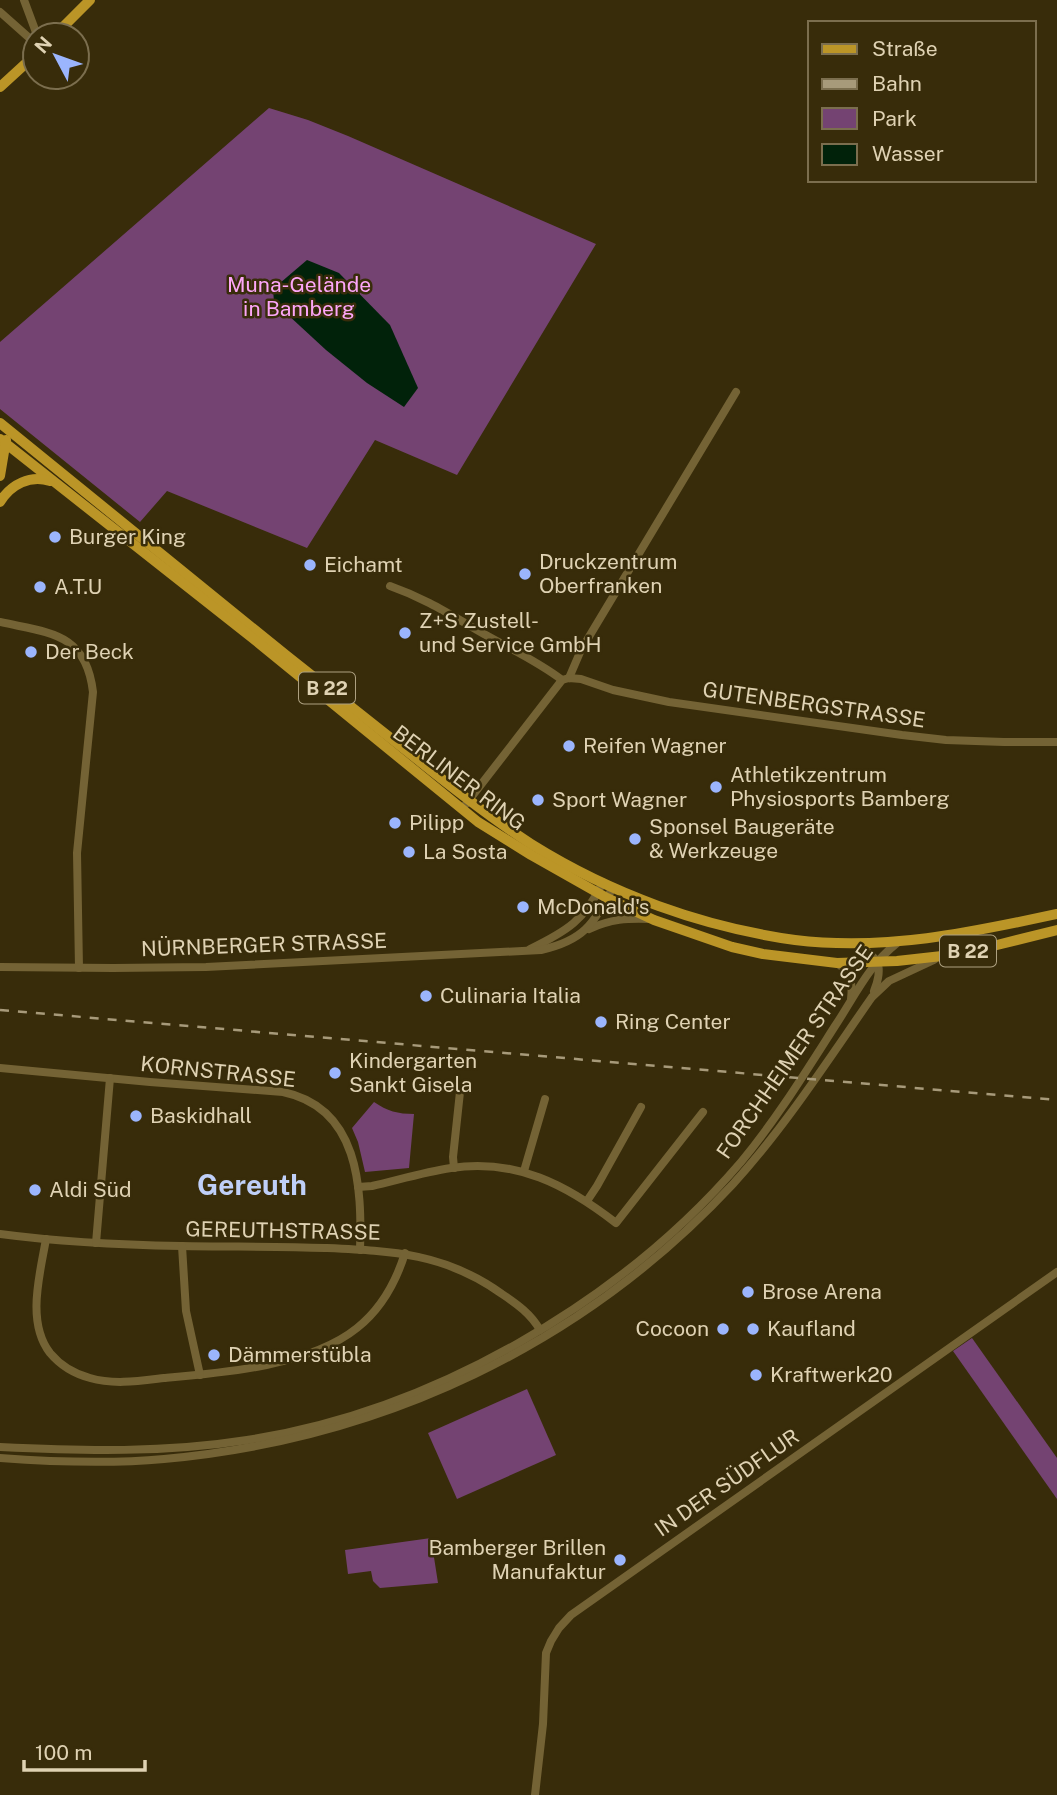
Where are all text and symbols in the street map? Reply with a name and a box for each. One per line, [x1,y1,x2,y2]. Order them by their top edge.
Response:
north arrow [21,21,91,91]
legend [808,21,1036,182]
text: N [30,32,56,58]
text: Straße [872,36,938,61]
text: Bahn [872,71,922,96]
text: Park [872,106,917,131]
text: Wasser [872,141,944,166]
park label: Muna-Gelände in Bamberg [227,272,371,321]
place label: Burger King [69,524,186,549]
marker: Burger King [47,529,63,545]
place label: Druckzentrum Oberfranken [539,549,677,598]
place label: Eichamt [324,552,403,577]
marker: Eichamt [302,557,318,573]
marker: Druckzentrum Oberfranken [517,566,533,582]
place label: A.T.U [54,574,102,599]
marker: A.T.U [32,579,48,595]
place label: Z+S Zustell- und Service GmbH [419,608,602,657]
marker: Z+S Zustell- und Service GmbH [397,625,413,641]
place label: Der Beck [45,639,134,664]
marker: Der Beck [23,644,39,660]
road number: B 22 [299,673,355,704]
street label: GUTENBERGSTRASSE [701,676,927,733]
street label: BERLINER RING [388,720,530,836]
place label: Reifen Wagner [583,733,727,758]
marker: Reifen Wagner [561,738,577,754]
place label: Athletikzentrum Physiosports Bamberg [730,762,950,811]
marker: Athletikzentrum Physiosports Bamberg [708,779,724,795]
place label: Sport Wagner [552,787,687,812]
marker: Sport Wagner [530,792,546,808]
place label: Pilipp [409,810,464,835]
place label: Sponsel Baugeräte & Werkzeuge [649,814,835,863]
marker: Pilipp [387,815,403,831]
marker: Sponsel Baugeräte & Werkzeuge [627,831,643,847]
place label: La Sosta [423,839,507,864]
marker: La Sosta [401,844,417,860]
place label: McDonald's [537,894,649,919]
marker: McDonald's [515,899,531,915]
street label: NÜRNBERGER STRASSE [141,928,387,961]
road number: B 22 [940,936,996,967]
street label: FORCHHEIMER STRASSE [711,940,878,1163]
place label: Culinaria Italia [440,983,581,1008]
marker: Culinaria Italia [418,988,434,1004]
place label: Ring Center [615,1009,731,1034]
marker: Ring Center [593,1014,609,1030]
place label: Kindergarten Sankt Gisela [349,1048,477,1097]
street label: KORNSTRASSE [139,1051,297,1092]
marker: Kindergarten Sankt Gisela [327,1065,343,1081]
place label: Baskidhall [150,1103,252,1128]
marker: Baskidhall [128,1108,144,1124]
district label: Gereuth [197,1168,307,1201]
place label: Aldi Süd [49,1177,132,1202]
marker: Aldi Süd [27,1182,43,1198]
street label: GEREUTHSTRASSE [185,1216,381,1245]
place label: Brose Arena [762,1279,882,1304]
marker: Brose Arena [740,1284,756,1300]
place label: Cocoon [635,1316,709,1341]
place label: Kaufland [767,1316,856,1341]
marker: Cocoon [715,1321,731,1337]
marker: Kaufland [745,1321,761,1337]
place label: Dämmerstübla [228,1342,372,1367]
marker: Dämmerstübla [206,1347,222,1363]
place label: Kraftwerk20 [770,1362,893,1387]
marker: Kraftwerk20 [748,1367,764,1383]
street label: IN DER SÜDFLUR [650,1424,804,1542]
place label: Bamberger Brillen Manufaktur [428,1535,606,1584]
marker: Bamberger Brillen Manufaktur [612,1552,628,1568]
scale bar [24,1728,145,1772]
text: 100 m [35,1740,92,1765]

